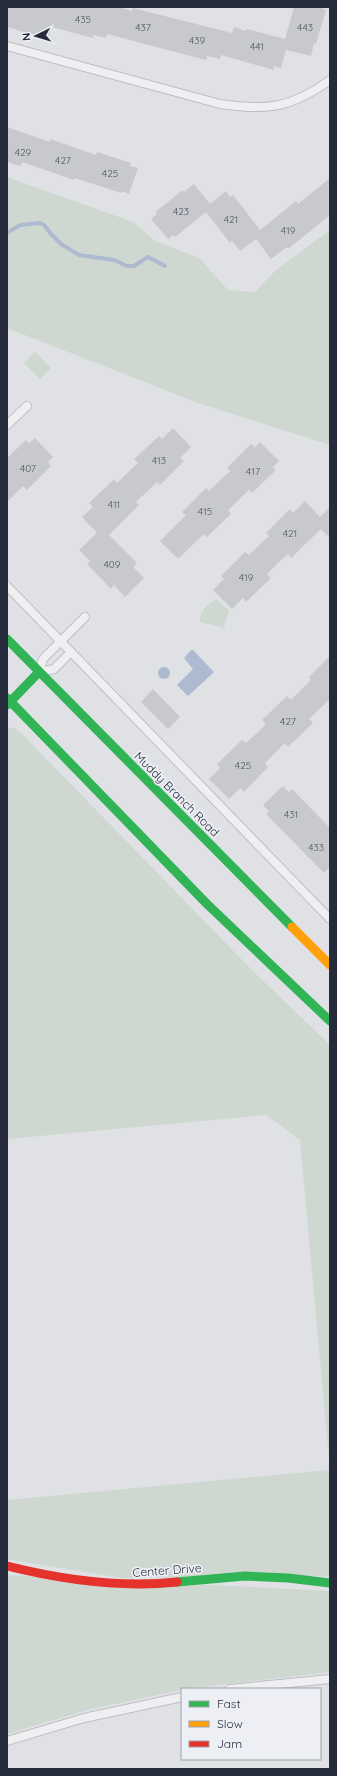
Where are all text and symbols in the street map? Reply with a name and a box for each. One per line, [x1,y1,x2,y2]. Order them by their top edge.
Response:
house number: 435 [75,13,91,26]
north arrow [16,16,56,56]
house number: 437 [135,21,151,34]
house number: 443 [297,21,313,34]
text: N [19,32,33,42]
house number: 439 [189,34,205,47]
house number: 441 [250,40,264,53]
house number: 429 [15,146,32,159]
house number: 427 [55,154,71,167]
house number: 425 [102,167,118,180]
house number: 423 [173,205,189,218]
house number: 421 [224,213,238,226]
house number: 419 [281,224,296,237]
house number: 413 [152,454,166,467]
house number: 407 [20,462,36,475]
house number: 417 [246,465,260,478]
house number: 411 [108,498,120,511]
house number: 415 [198,505,212,518]
house number: 421 [283,527,297,540]
house number: 409 [104,558,121,571]
house number: 419 [239,571,254,584]
house number: 427 [280,715,296,728]
street label: Muddy Branch Road [131,748,223,840]
house number: 425 [235,759,251,772]
house number: 431 [284,808,298,821]
house number: 433 [308,841,324,854]
street label: Center Drive [132,1560,202,1580]
legend [181,1688,321,1760]
text: Fast [217,1696,241,1711]
text: Slow [217,1716,243,1731]
text: Jam [217,1736,242,1751]

